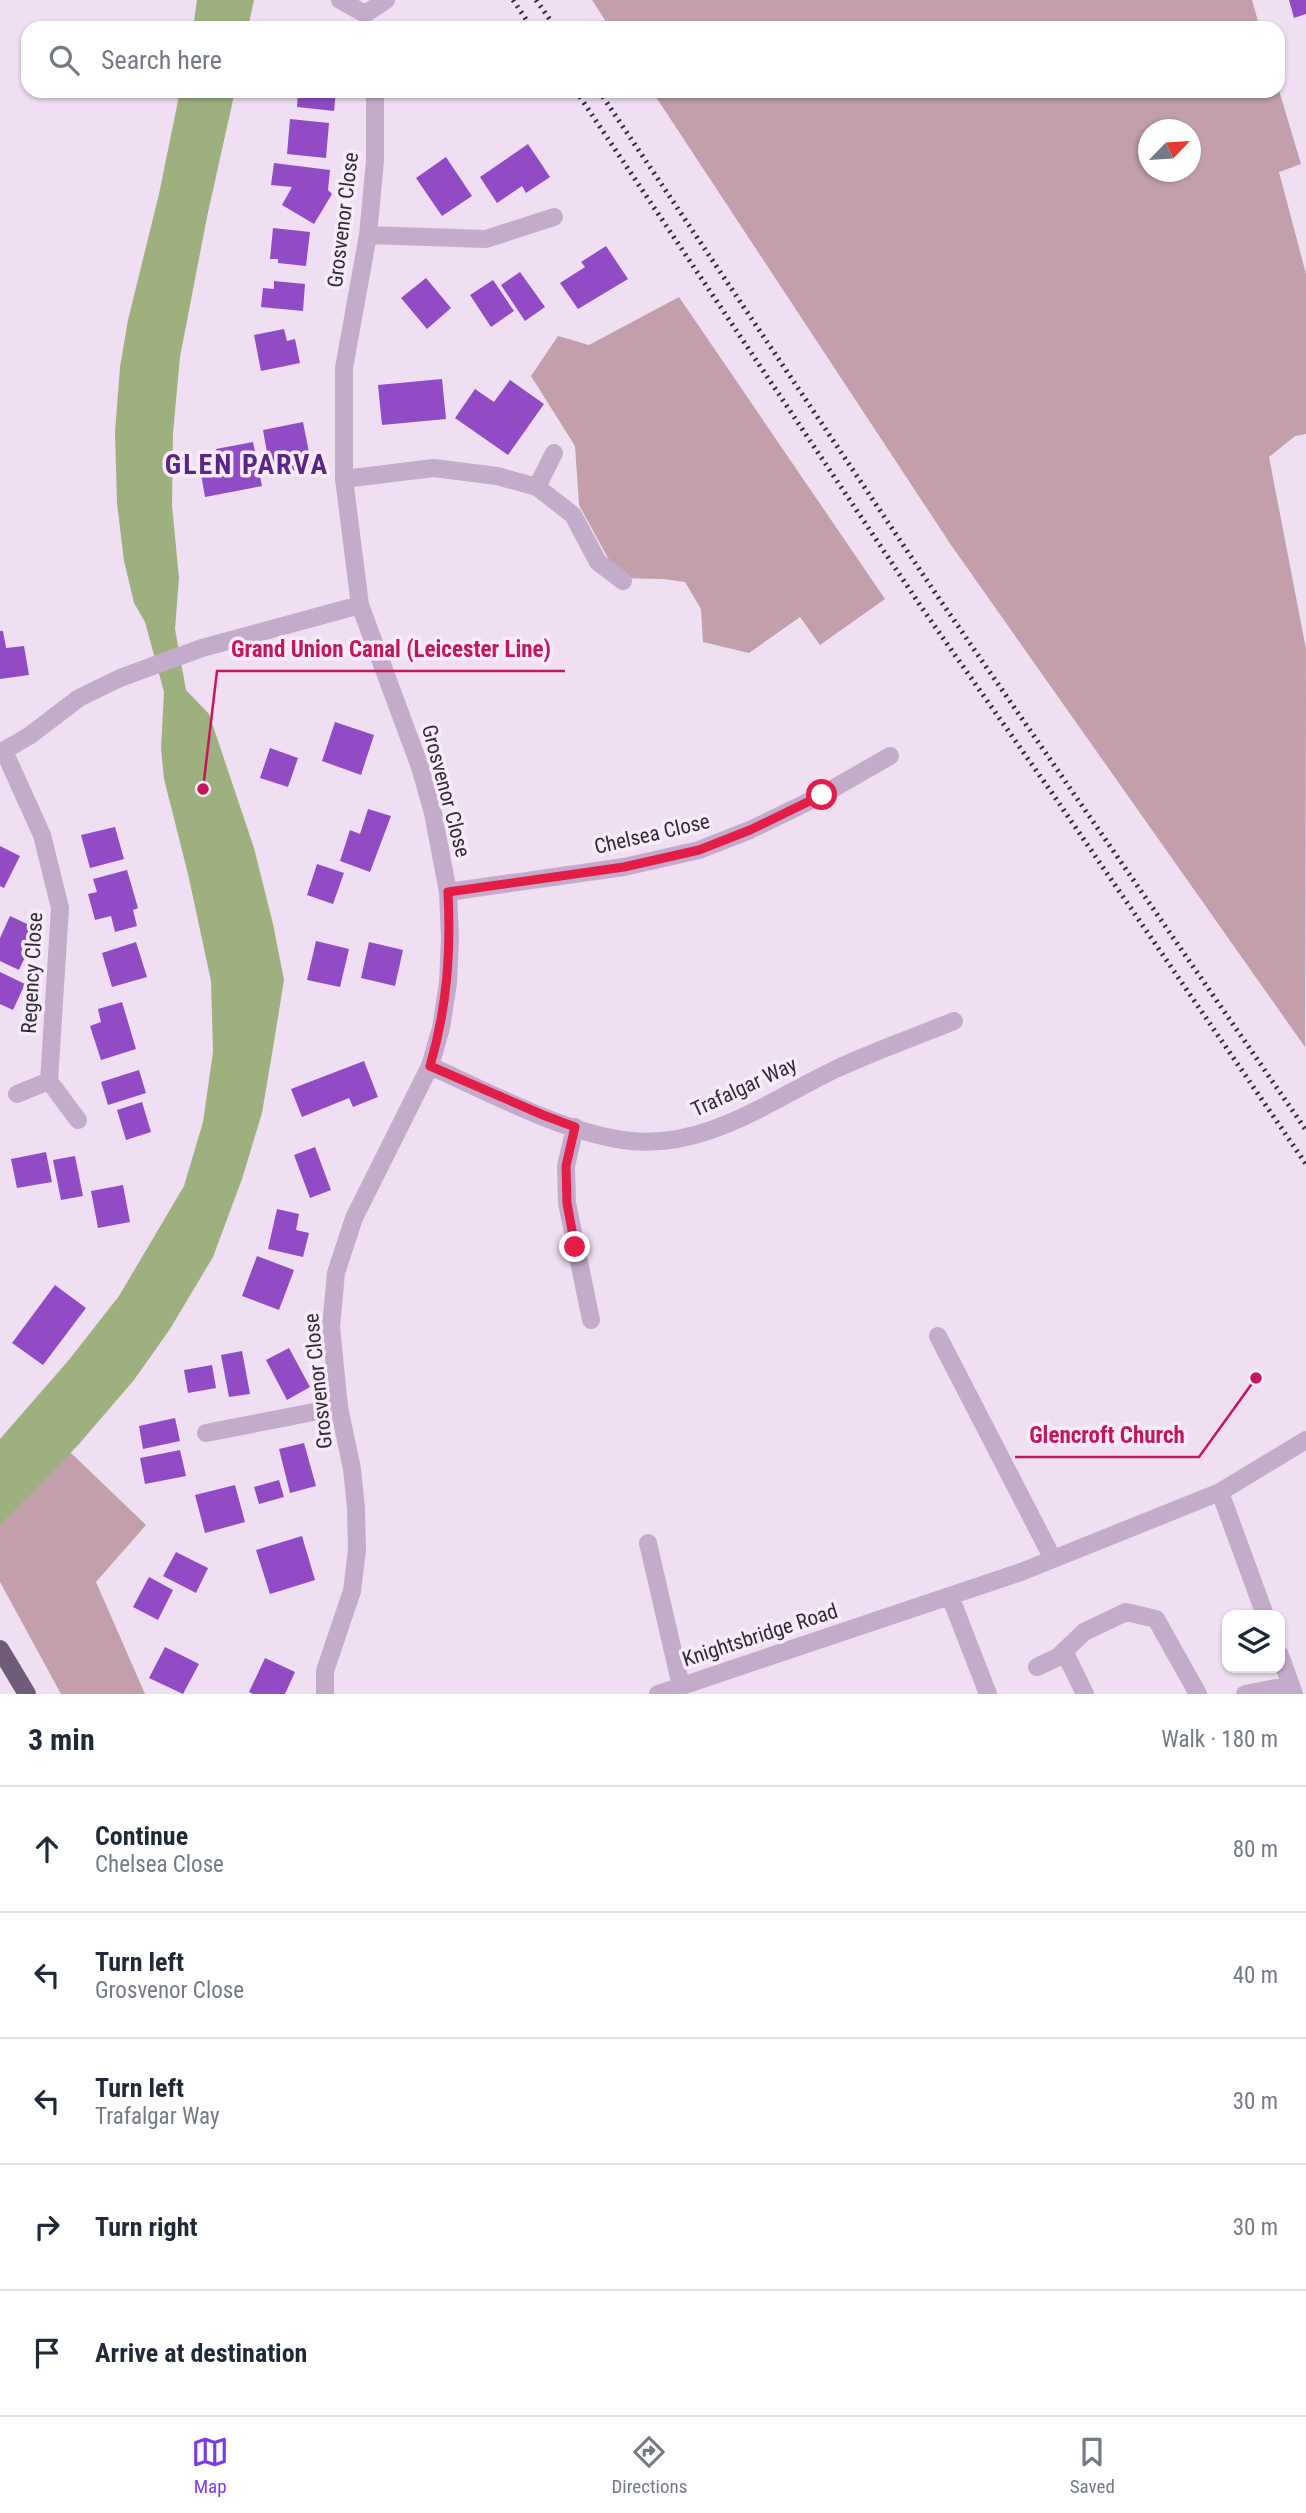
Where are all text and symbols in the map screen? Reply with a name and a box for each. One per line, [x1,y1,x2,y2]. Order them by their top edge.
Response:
search box [21,21,1285,98]
icon: search [45,41,83,79]
text: Search here [101,45,222,75]
north arrow [1138,119,1201,182]
street label: Grosvenor Close [323,151,363,289]
district label: GLEN PARVA [165,448,329,481]
callout: Grand Union Canal (Leicester Line) [217,627,565,671]
text: Grand Union Canal (Leicester Line) [231,636,551,663]
street label: Grosvenor Close [417,722,475,860]
route start [806,779,837,810]
street label: Chelsea Close [592,809,712,859]
street label: Regency Close [17,912,47,1034]
street label: Trafalgar Way [687,1052,801,1122]
route end [559,1231,590,1262]
street label: Grosvenor Close [299,1312,337,1450]
callout: Glencroft Church [1015,1413,1199,1457]
text: Glencroft Church [1029,1422,1185,1449]
street label: Knightsbridge Road [679,1599,841,1671]
map controls [1222,1610,1285,1673]
button: layers [1222,1610,1285,1673]
text: 3 min [28,1722,95,1757]
text: Walk · 180 m [1161,1726,1278,1753]
text: Continue [95,1821,188,1851]
icon: ahead [28,1830,66,1868]
text: 80 m [1233,1836,1278,1863]
text: Chelsea Close [95,1851,224,1878]
text: Turn left [95,1947,184,1977]
icon: left [28,1956,66,1994]
text: 40 m [1233,1962,1278,1989]
text: Grosvenor Close [95,1977,244,2004]
text: Turn left [95,2073,184,2103]
icon: left [28,2082,66,2120]
text: 30 m [1233,2088,1278,2115]
text: Trafalgar Way [95,2103,220,2130]
icon: right [28,2208,66,2246]
text: Turn right [95,2212,197,2242]
text: 30 m [1233,2214,1278,2241]
icon: arrive [28,2334,66,2372]
text: Arrive at destination [95,2338,307,2368]
tab: Map [191,2433,229,2498]
tab: Directions [611,2433,687,2498]
tab: Saved [1070,2433,1115,2498]

